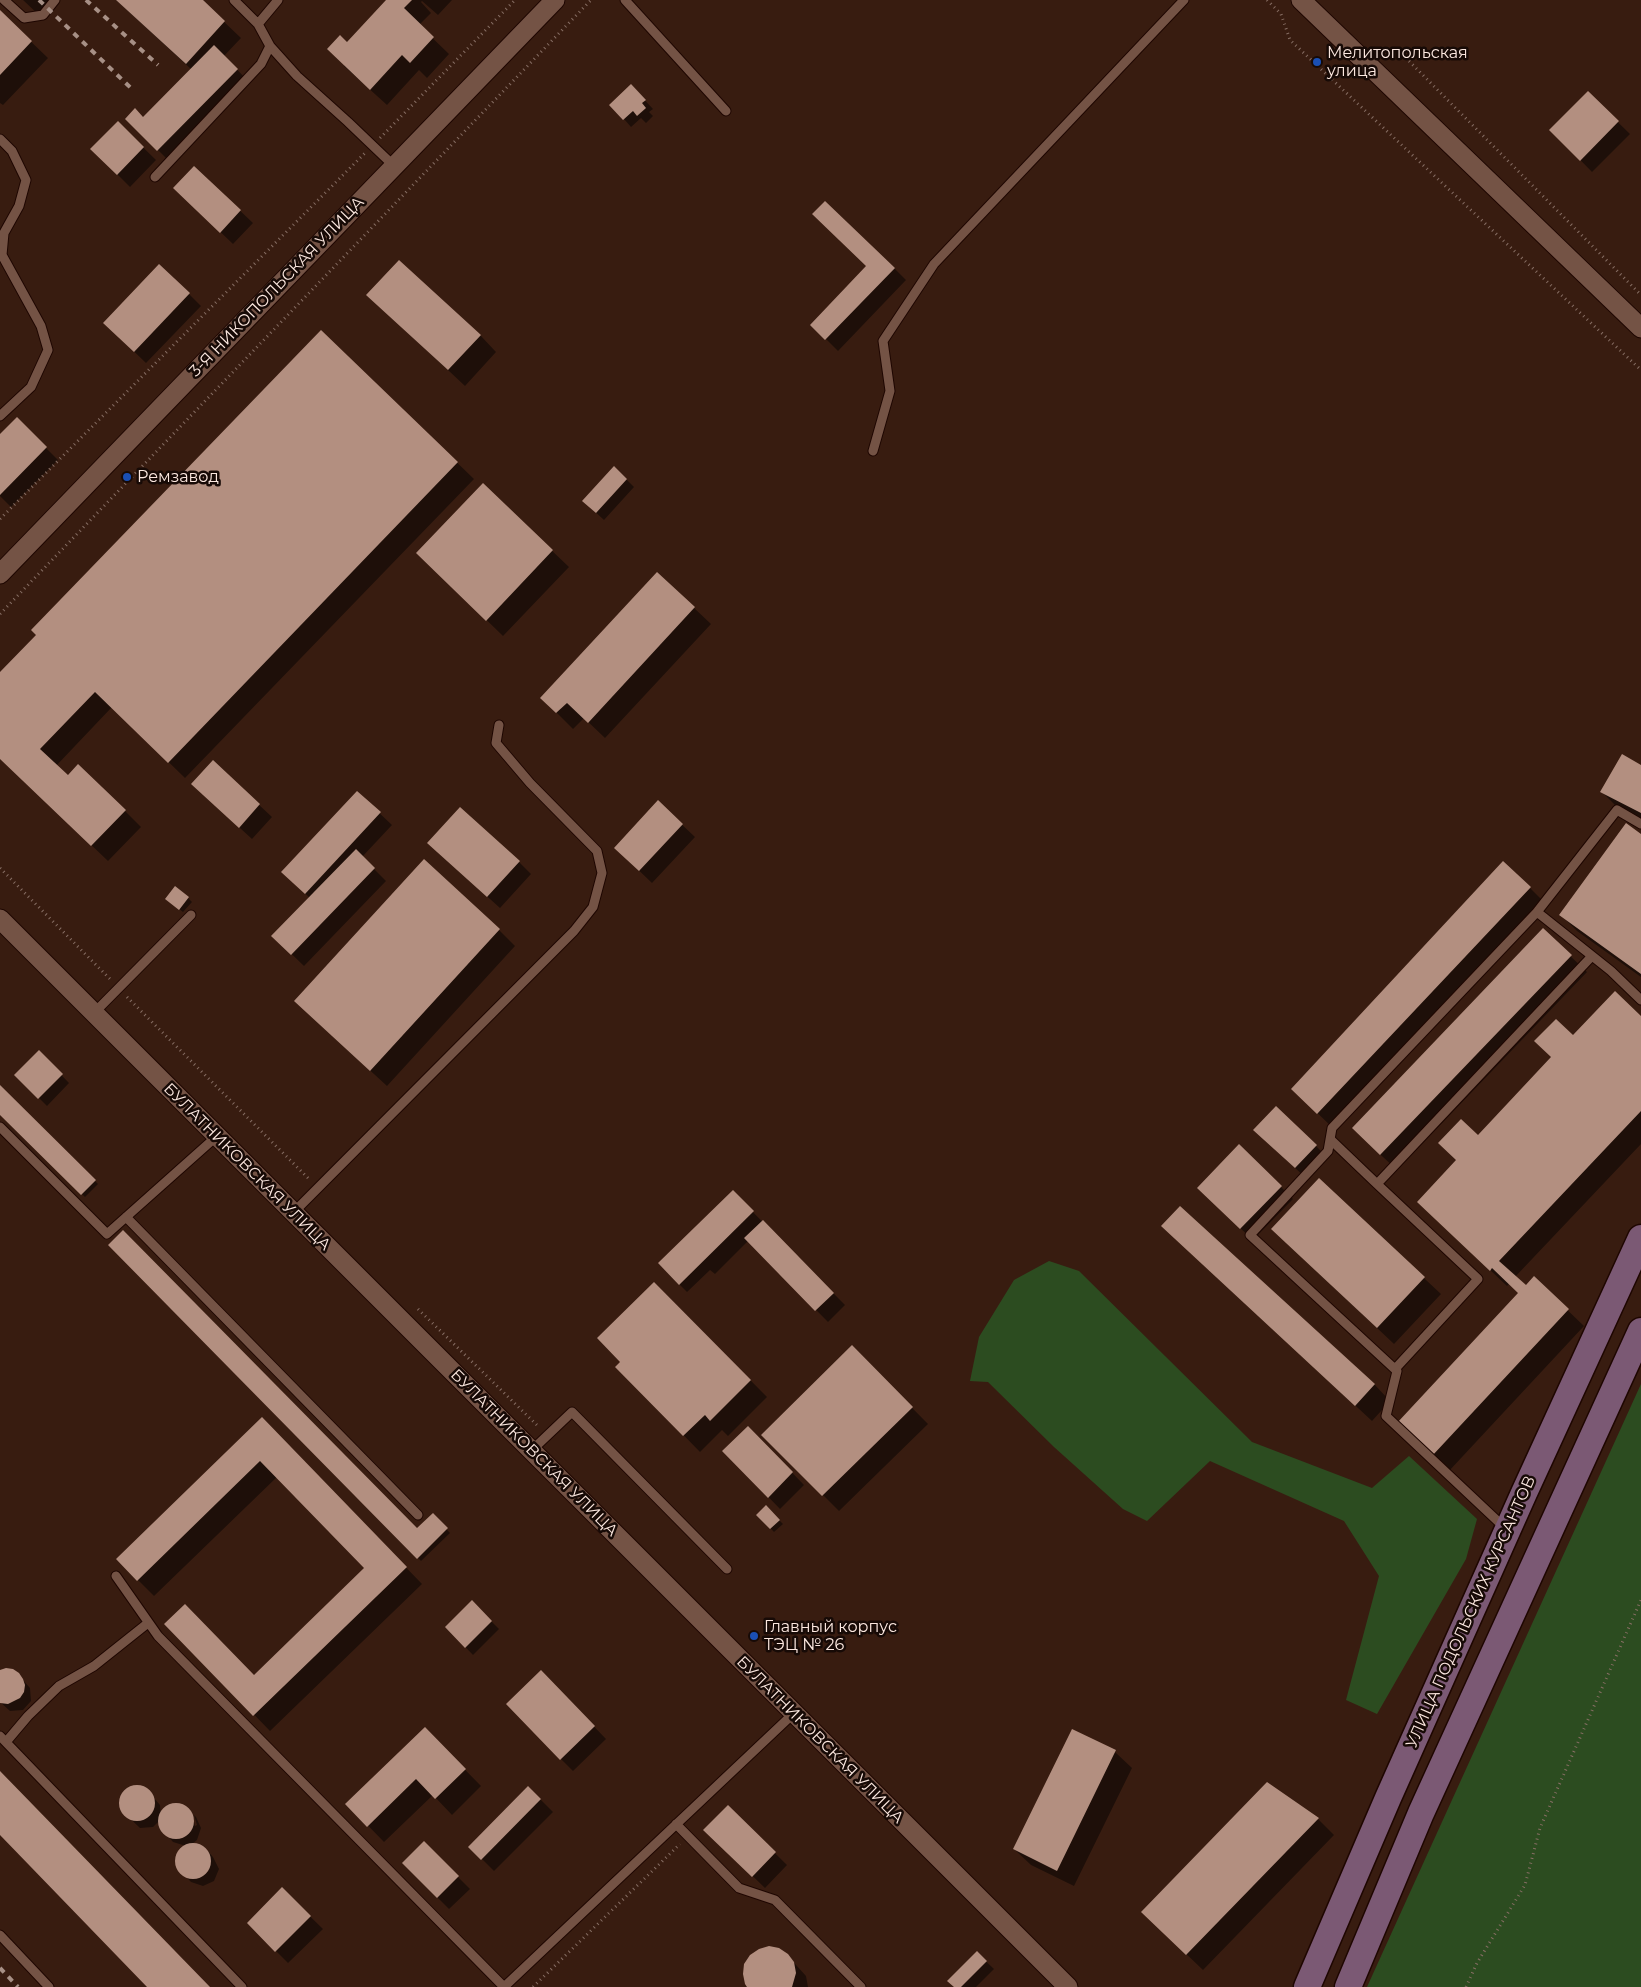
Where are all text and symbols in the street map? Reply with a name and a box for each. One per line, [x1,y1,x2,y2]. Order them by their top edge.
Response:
place label: Мелитопольская улица [1327,43,1468,81]
marker: Мелитопольская улица [1311,56,1323,68]
street label: 3-Я НИКОПОЛЬСКАЯ УЛИЦА [186,193,368,381]
place label: Ремзавод [137,467,219,487]
marker: Ремзавод [121,471,133,483]
street label: БУЛАТНИКОВСКАЯ УЛИЦА [159,1079,335,1255]
street label: БУЛАТНИКОВСКАЯ УЛИЦА [446,1365,622,1541]
street label: УЛИЦА ПОДОЛЬСКИХ КУРСАНТОВ [1402,1473,1540,1751]
place label: Главный корпус ТЭЦ № 26 [764,1617,897,1655]
marker: Главный корпус ТЭЦ № 26 [748,1630,760,1642]
street label: БУЛАТНИКОВСКАЯ УЛИЦА [732,1652,908,1828]

